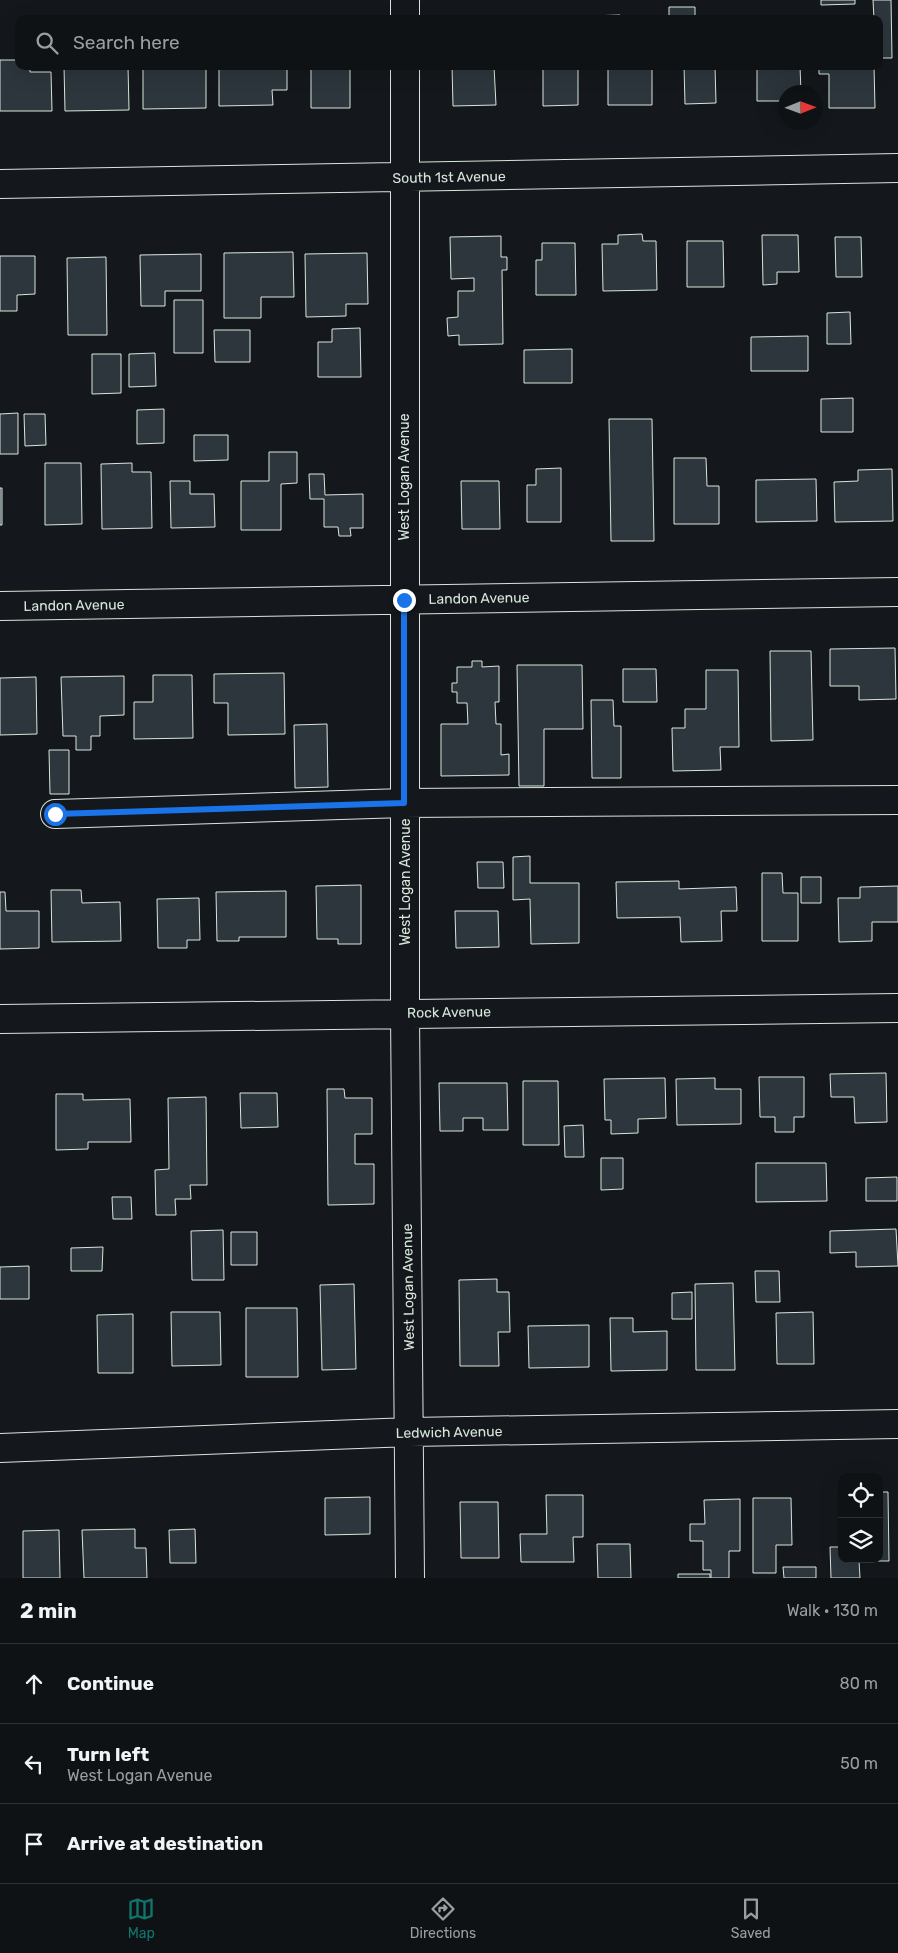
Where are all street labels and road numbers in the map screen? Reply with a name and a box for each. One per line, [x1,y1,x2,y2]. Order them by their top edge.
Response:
street label: South 1st Avenue [392,168,506,187]
street label: West Logan Avenue [396,413,413,541]
street label: Landon Avenue [428,589,530,608]
street label: Landon Avenue [23,596,125,615]
street label: West Logan Avenue [397,818,414,946]
street label: Rock Avenue [407,1003,491,1022]
street label: West Logan Avenue [399,1223,418,1351]
street label: Ledwich Avenue [395,1423,503,1442]

